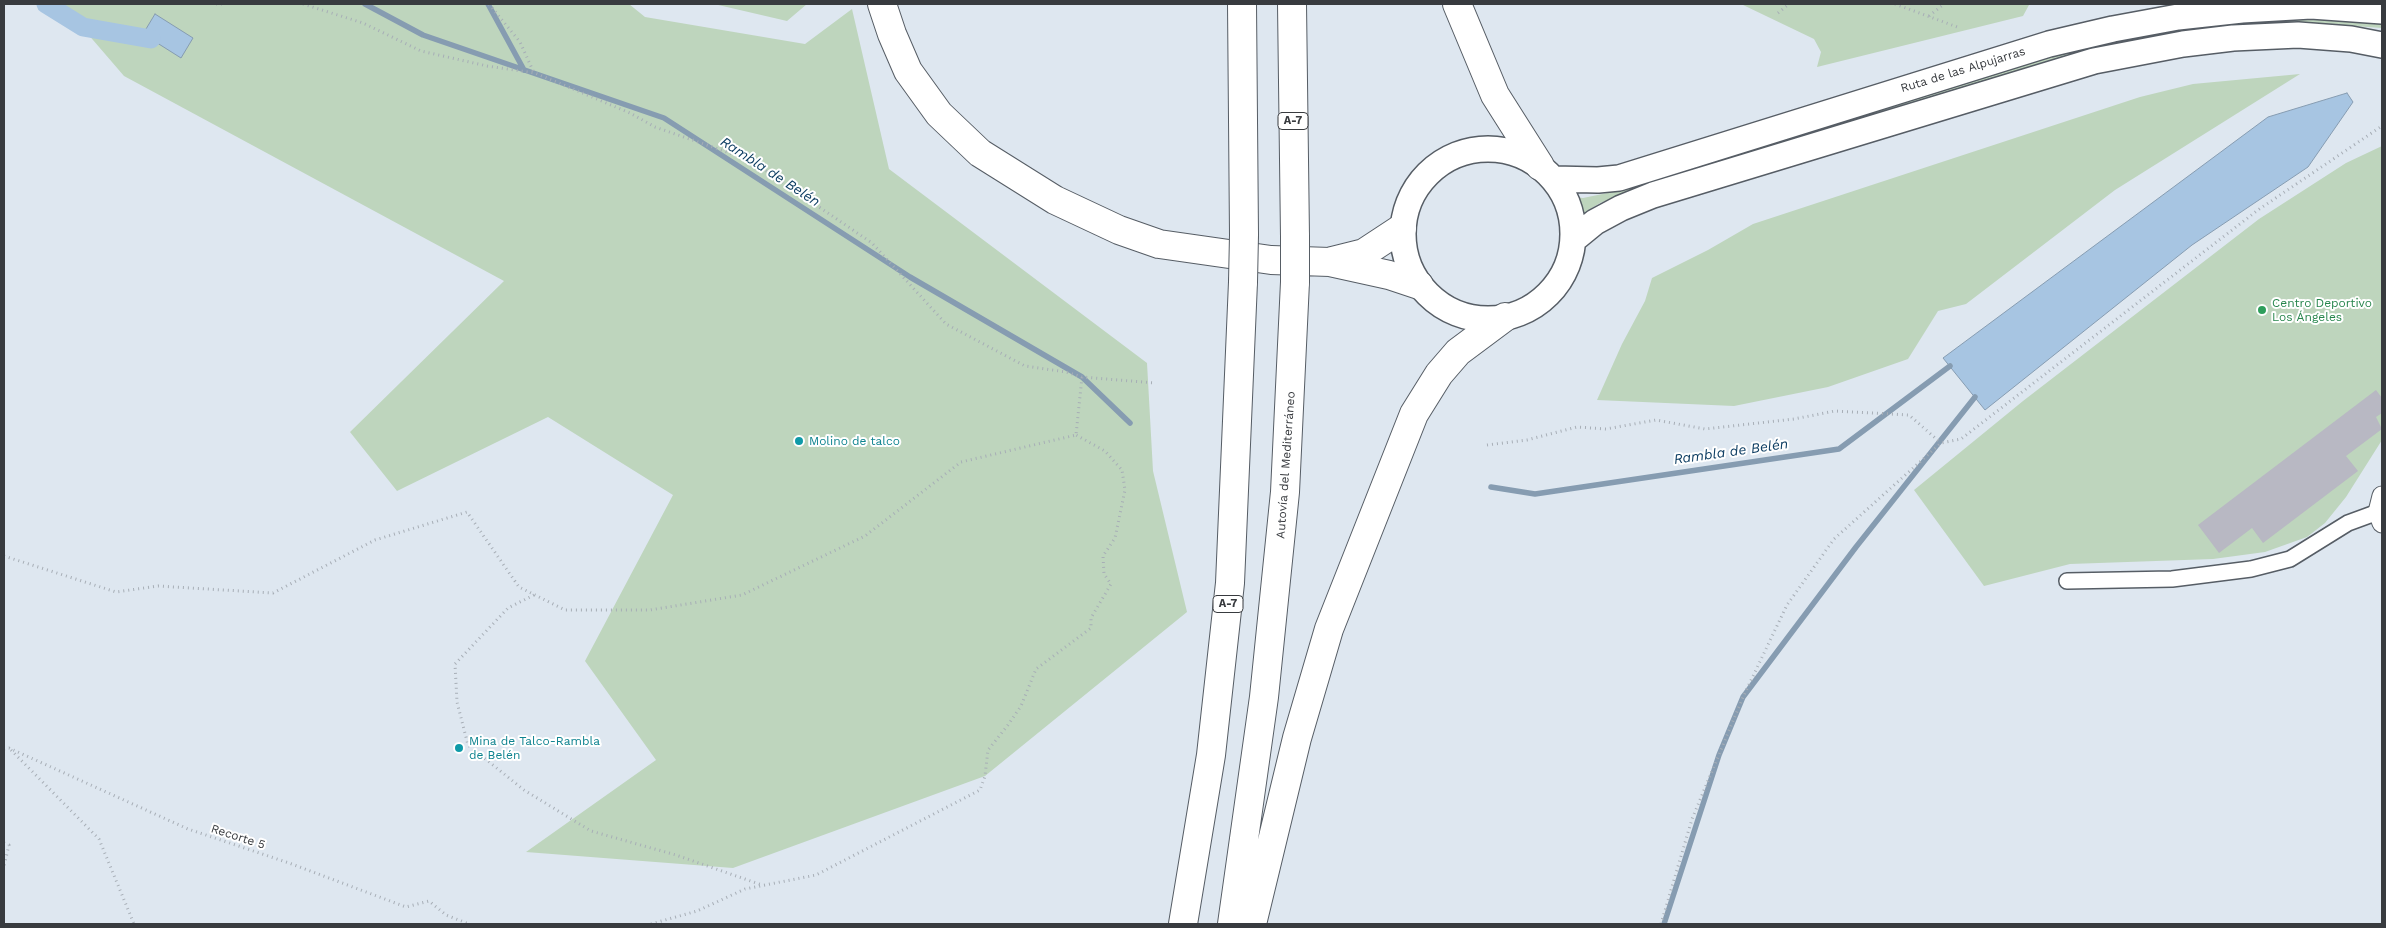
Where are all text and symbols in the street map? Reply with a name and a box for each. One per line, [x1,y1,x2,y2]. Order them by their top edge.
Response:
street label: Ruta de las Alpujarras [1899,44,2027,96]
road number: A-7 [1278,112,1308,130]
water label: Rambla de Belén [717,134,823,210]
place label: Centro Deportivo Los Ángeles [2272,296,2372,324]
marker: Centro Deportivo Los Ángeles [2256,304,2268,316]
street label: Autovía del Mediterráneo [1274,391,1298,539]
place label: Molino de talco [809,434,900,448]
marker: Molino de talco [793,435,805,447]
water label: Rambla de Belén [1673,436,1789,468]
road number: A-7 [1213,596,1243,612]
place label: Mina de Talco-Rambla de Belén [469,734,600,762]
marker: Mina de Talco-Rambla de Belén [453,742,465,754]
street label: Recorte 5 [209,821,267,853]

